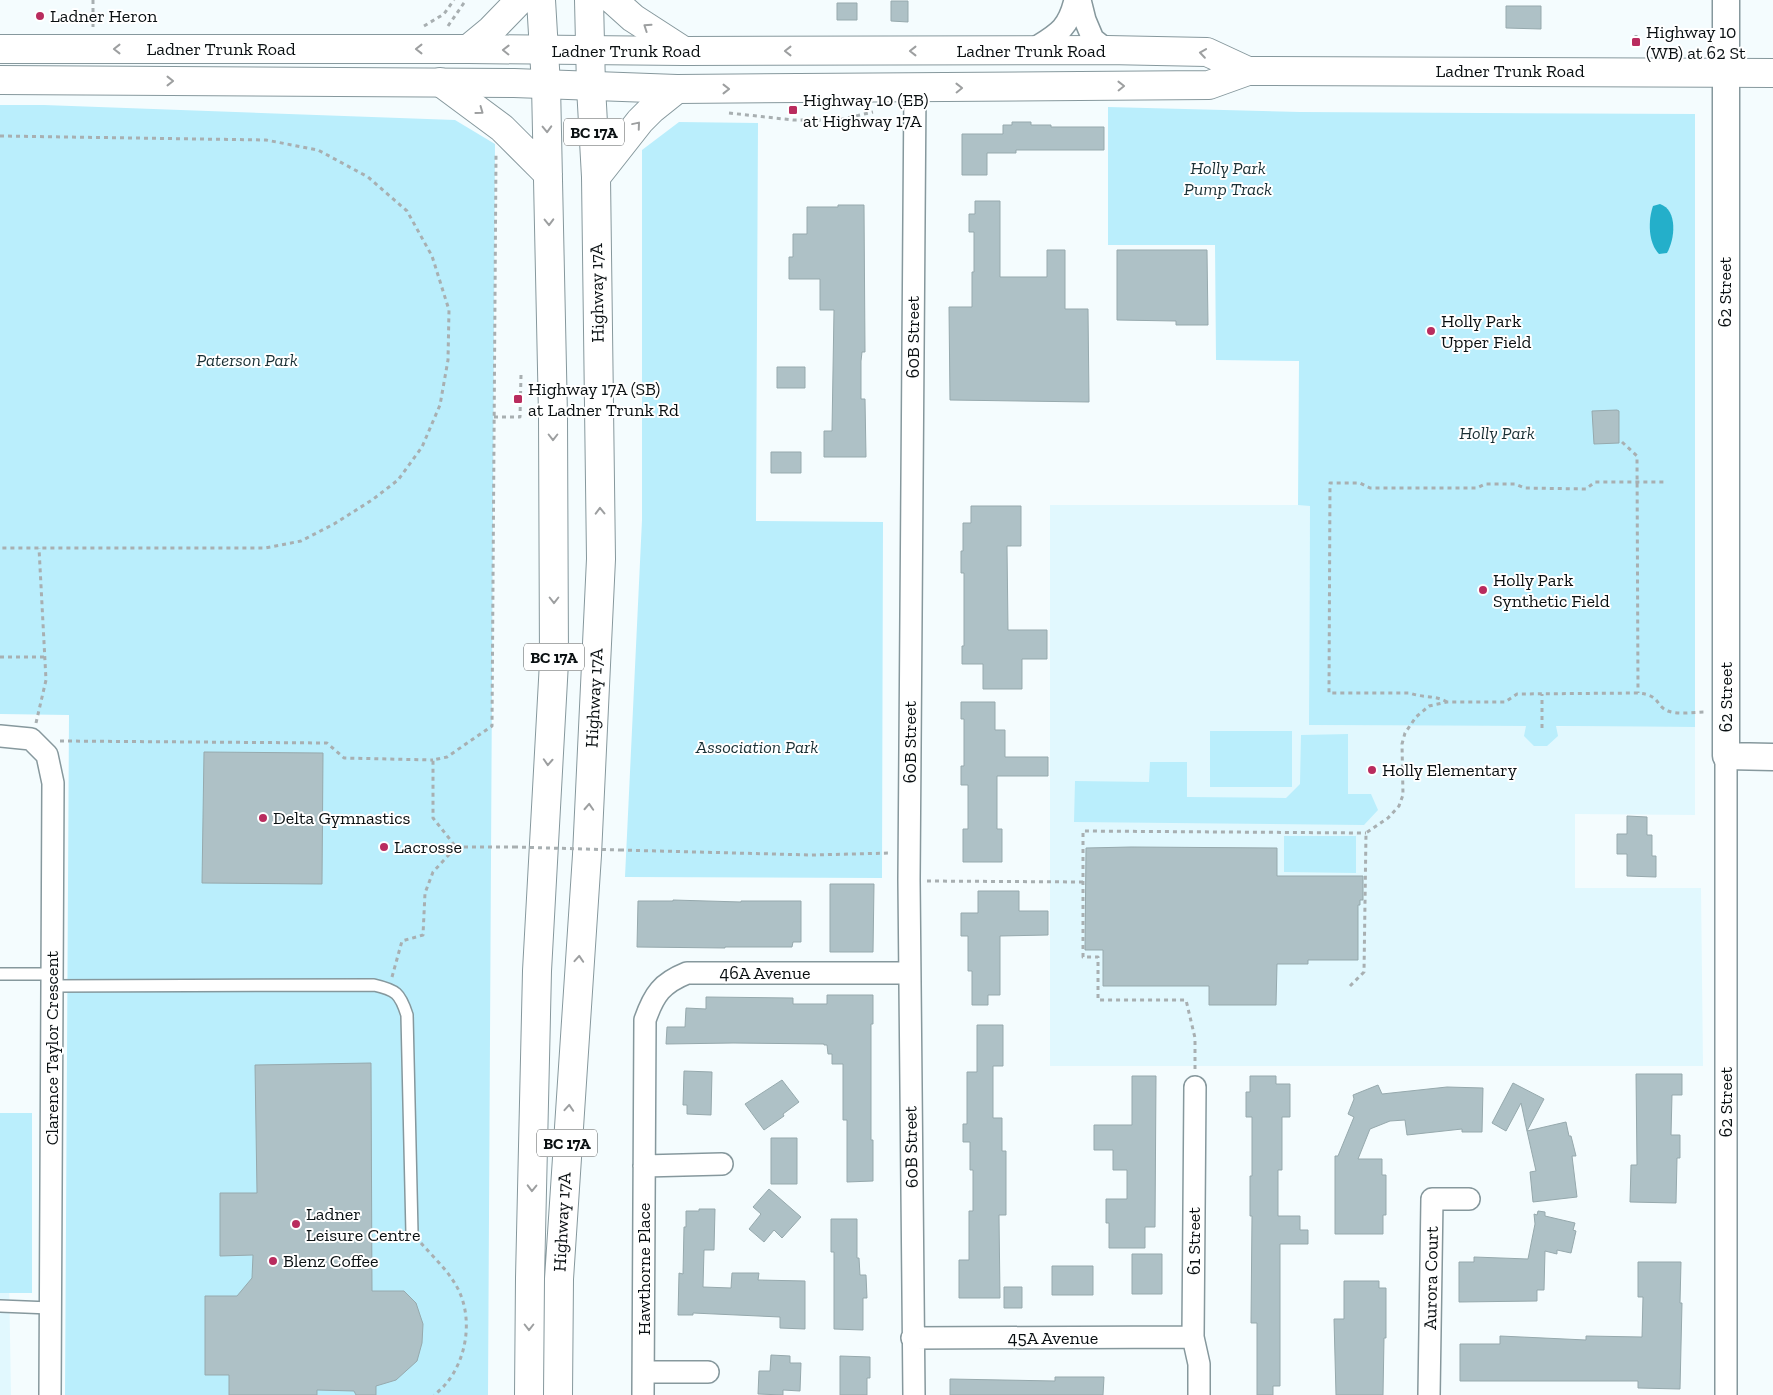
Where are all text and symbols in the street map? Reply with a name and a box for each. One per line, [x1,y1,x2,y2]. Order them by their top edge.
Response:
place label: Ladner Heron [50,5,158,27]
marker: Ladner Heron [34,10,46,22]
place label: Highway 10 (WB) at 62 St [1646,21,1746,64]
one-way arrow [643,24,652,34]
marker: Highway 10 (WB) at 62 St [1630,36,1642,48]
street label: Ladner Trunk Road [146,38,296,60]
street label: Ladner Trunk Road [551,40,701,62]
street label: Ladner Trunk Road [956,40,1106,62]
one-way arrow [112,44,120,54]
one-way arrow [415,44,422,54]
one-way arrow [502,45,510,55]
one-way arrow [784,46,792,56]
one-way arrow [909,46,916,56]
one-way arrow [1198,48,1206,59]
street label: Ladner Trunk Road [1435,60,1585,82]
one-way arrow [166,76,174,86]
one-way arrow [1118,81,1125,91]
one-way arrow [955,83,963,93]
one-way arrow [722,84,730,94]
place label: Highway 10 (EB) at Highway 17A [803,89,928,132]
marker: Highway 10 (EB) at Highway 17A [787,104,799,116]
one-way arrow [474,105,484,114]
road number: BC 17A [564,118,624,146]
one-way arrow [632,122,640,131]
one-way arrow [542,126,552,133]
park label: Holly Park Pump Track [1184,157,1272,200]
one-way arrow [544,219,554,227]
street label: Highway 17A [585,243,609,343]
street label: 62 Street [1714,257,1736,327]
street label: 60B Street [902,296,924,378]
place label: Holly Park Upper Field [1441,310,1532,353]
marker: Holly Park Upper Field [1425,325,1437,337]
park label: Paterson Park [196,349,298,371]
place label: Highway 17A (SB) at Ladner Trunk Rd [528,378,679,421]
marker: Highway 17A (SB) at Ladner Trunk Rd [512,393,524,405]
park label: Holly Park [1459,422,1535,444]
one-way arrow [548,434,558,442]
one-way arrow [595,506,605,514]
place label: Holly Park Synthetic Field [1493,569,1610,612]
marker: Holly Park Synthetic Field [1477,584,1489,596]
one-way arrow [549,596,559,604]
road number: BC 17A [524,644,584,670]
street label: Highway 17A [580,647,608,748]
street label: 62 Street [1715,662,1737,732]
street label: 60B Street [899,701,921,783]
park label: Association Park [695,736,818,758]
one-way arrow [543,758,554,766]
place label: Holly Elementary [1382,759,1518,781]
marker: Holly Elementary [1366,764,1378,776]
one-way arrow [584,802,595,810]
place label: Delta Gymnastics [273,807,410,829]
marker: Delta Gymnastics [257,812,269,824]
place label: Lacrosse [394,836,462,858]
marker: Lacrosse [378,841,390,853]
street label: Clarence Taylor Crescent [41,950,63,1145]
one-way arrow [574,955,585,963]
street label: 46A Avenue [720,962,810,984]
street label: 62 Street [1715,1067,1737,1137]
one-way arrow [564,1103,575,1111]
street label: 60B Street [899,1105,923,1188]
road number: BC 17A [537,1130,597,1156]
street label: Highway 17A [548,1171,576,1272]
one-way arrow [527,1184,537,1192]
place label: Ladner Leisure Centre [306,1203,421,1246]
street label: Hawthorne Place [633,1203,655,1335]
street label: 61 Street [1183,1207,1205,1275]
marker: Ladner Leisure Centre [290,1218,302,1230]
street label: Aurora Court [1419,1226,1443,1330]
place label: Blenz Coffee [283,1250,379,1272]
marker: Blenz Coffee [267,1255,279,1267]
one-way arrow [524,1323,534,1331]
street label: 45A Avenue [1008,1327,1098,1349]

